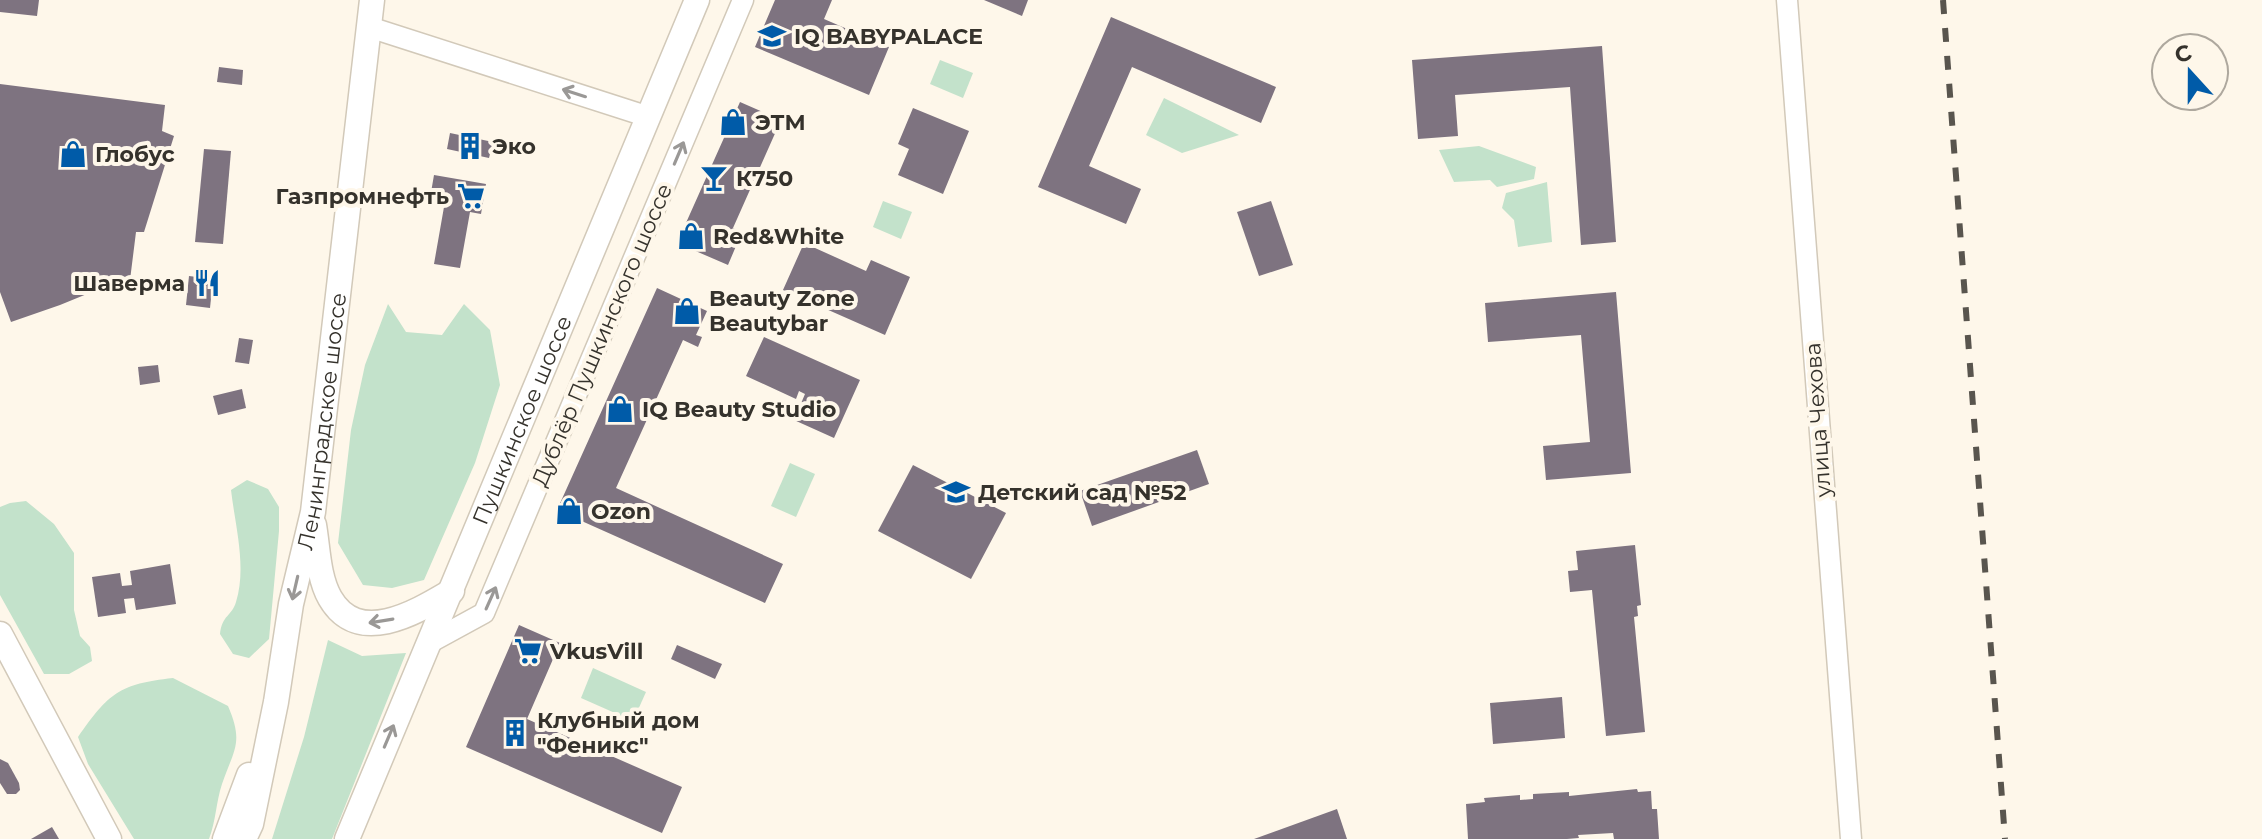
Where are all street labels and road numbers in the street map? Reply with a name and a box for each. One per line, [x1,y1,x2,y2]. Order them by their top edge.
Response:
street label: Дублёр Пушкинского шоссе [526,180,678,490]
street label: Ленинградское шоссе [291,291,352,552]
street label: Пушкинское шоссе [466,311,577,529]
street label: улица Чехова [1799,342,1837,499]

